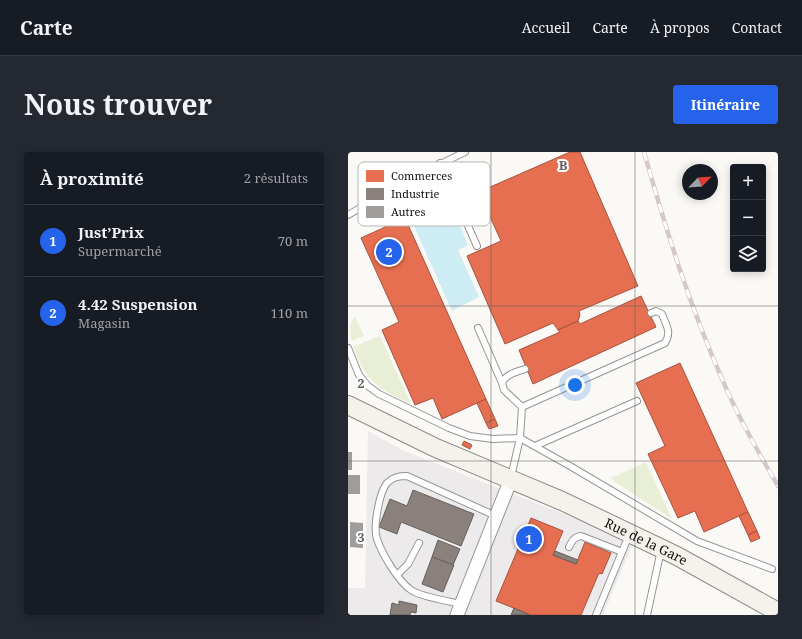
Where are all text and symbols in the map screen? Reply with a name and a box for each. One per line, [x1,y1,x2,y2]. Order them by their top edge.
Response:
text: Carte [20,15,73,41]
text: Accueil [522,18,570,37]
text: Carte [592,18,628,37]
text: À propos [650,18,710,37]
text: Contact [732,18,782,37]
text: Nous trouver [24,85,212,123]
button: Itinéraire [673,85,778,124]
text: B [559,156,568,174]
legend [358,162,490,226]
north arrow [682,164,718,200]
map controls [730,164,766,272]
button: + [730,164,766,200]
text: À proximité [40,167,144,190]
text: Commerces [391,168,452,183]
text: 2 résultats [244,169,308,187]
text: Industrie [391,186,439,201]
button: − [730,200,766,236]
text: Autres [391,204,425,219]
text: Just’Prix [78,222,144,242]
text: 1 [49,232,57,250]
text: 70 m [278,232,308,250]
button: layers [730,236,766,272]
pin: 2 [376,237,402,267]
text: Supermarché [78,242,162,260]
text: 4.42 Suspension [78,294,198,314]
text: 2 [49,304,57,322]
text: 110 m [271,304,308,322]
text: Magasin [78,314,130,332]
text: 2 [357,374,365,392]
your location [565,375,585,395]
street label: Rue de la Gare [602,514,691,569]
pin: 1 [516,524,542,554]
text: 3 [357,528,365,546]

